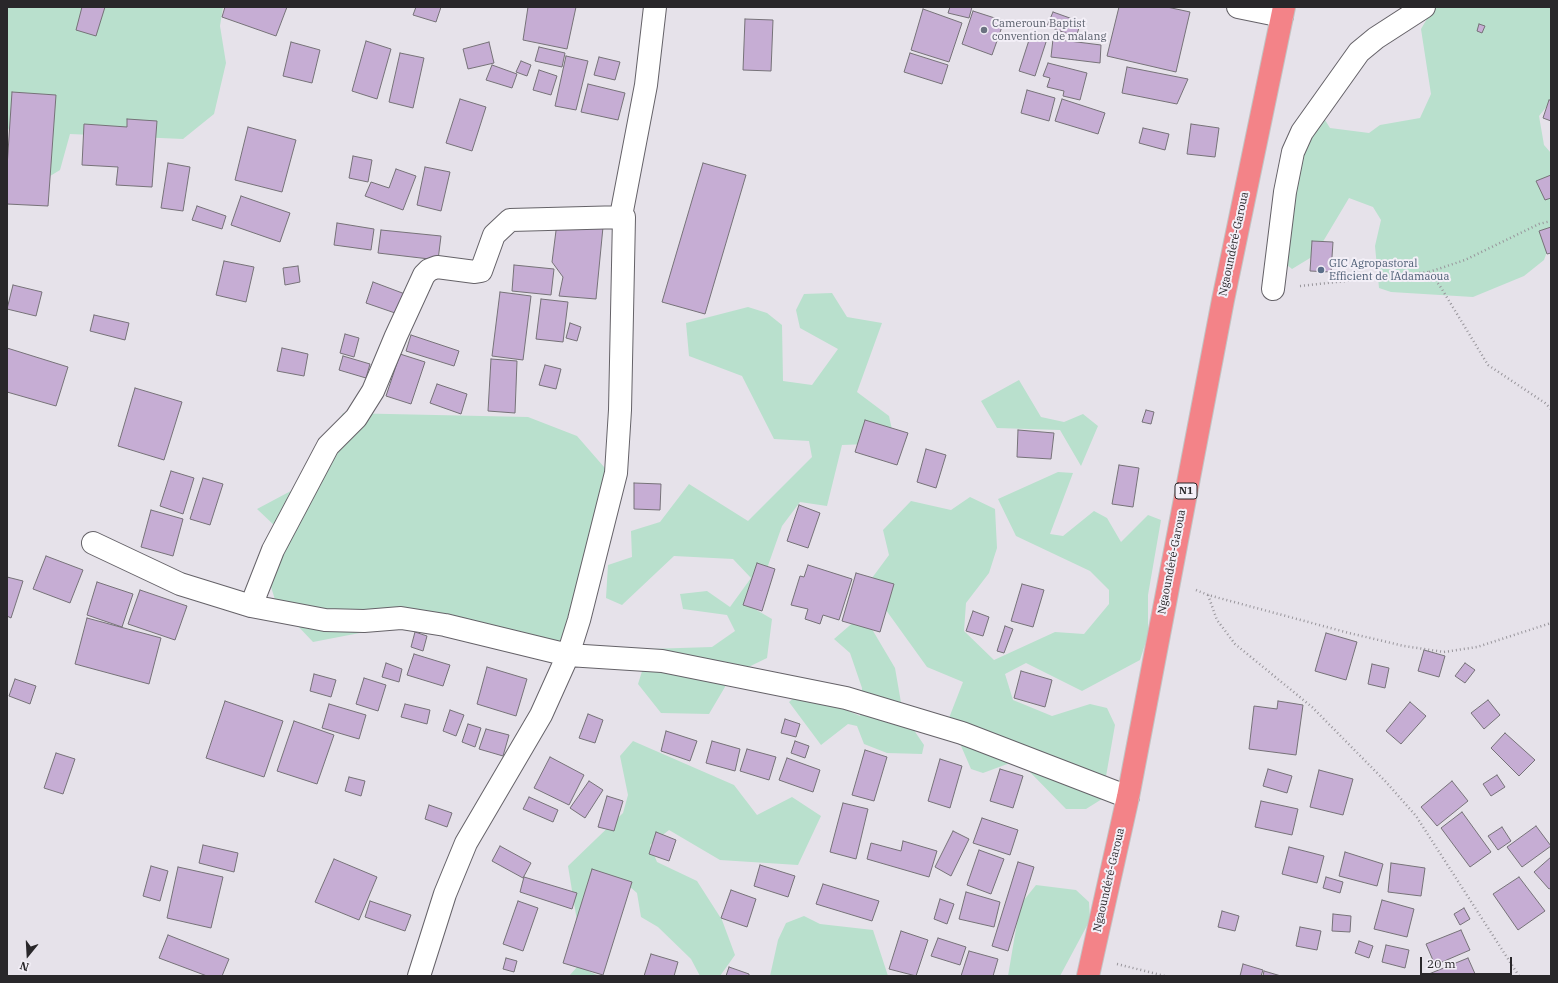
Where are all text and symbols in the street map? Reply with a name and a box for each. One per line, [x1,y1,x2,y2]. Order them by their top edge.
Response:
place label: Cameroun Baptist convention de malang [992,17,1106,43]
marker: Cameroun Baptist convention de malang [979,25,989,35]
street label: Ngaoundéré-Garoua [1216,191,1252,297]
place label: GIC Agropastoral Efficient de ľAdamaoua [1329,257,1449,283]
marker: GIC Agropastoral Efficient de ľAdamaoua [1316,265,1326,275]
road number: N1 [1175,483,1197,499]
street label: Ngaoundéré-Garoua [1155,509,1189,615]
street label: Ngaoundéré-Garoua [1091,827,1127,933]
north arrow [8,935,48,975]
scale bar [1422,949,1514,975]
text: 20 m [1427,956,1456,971]
text: N [18,958,31,974]

